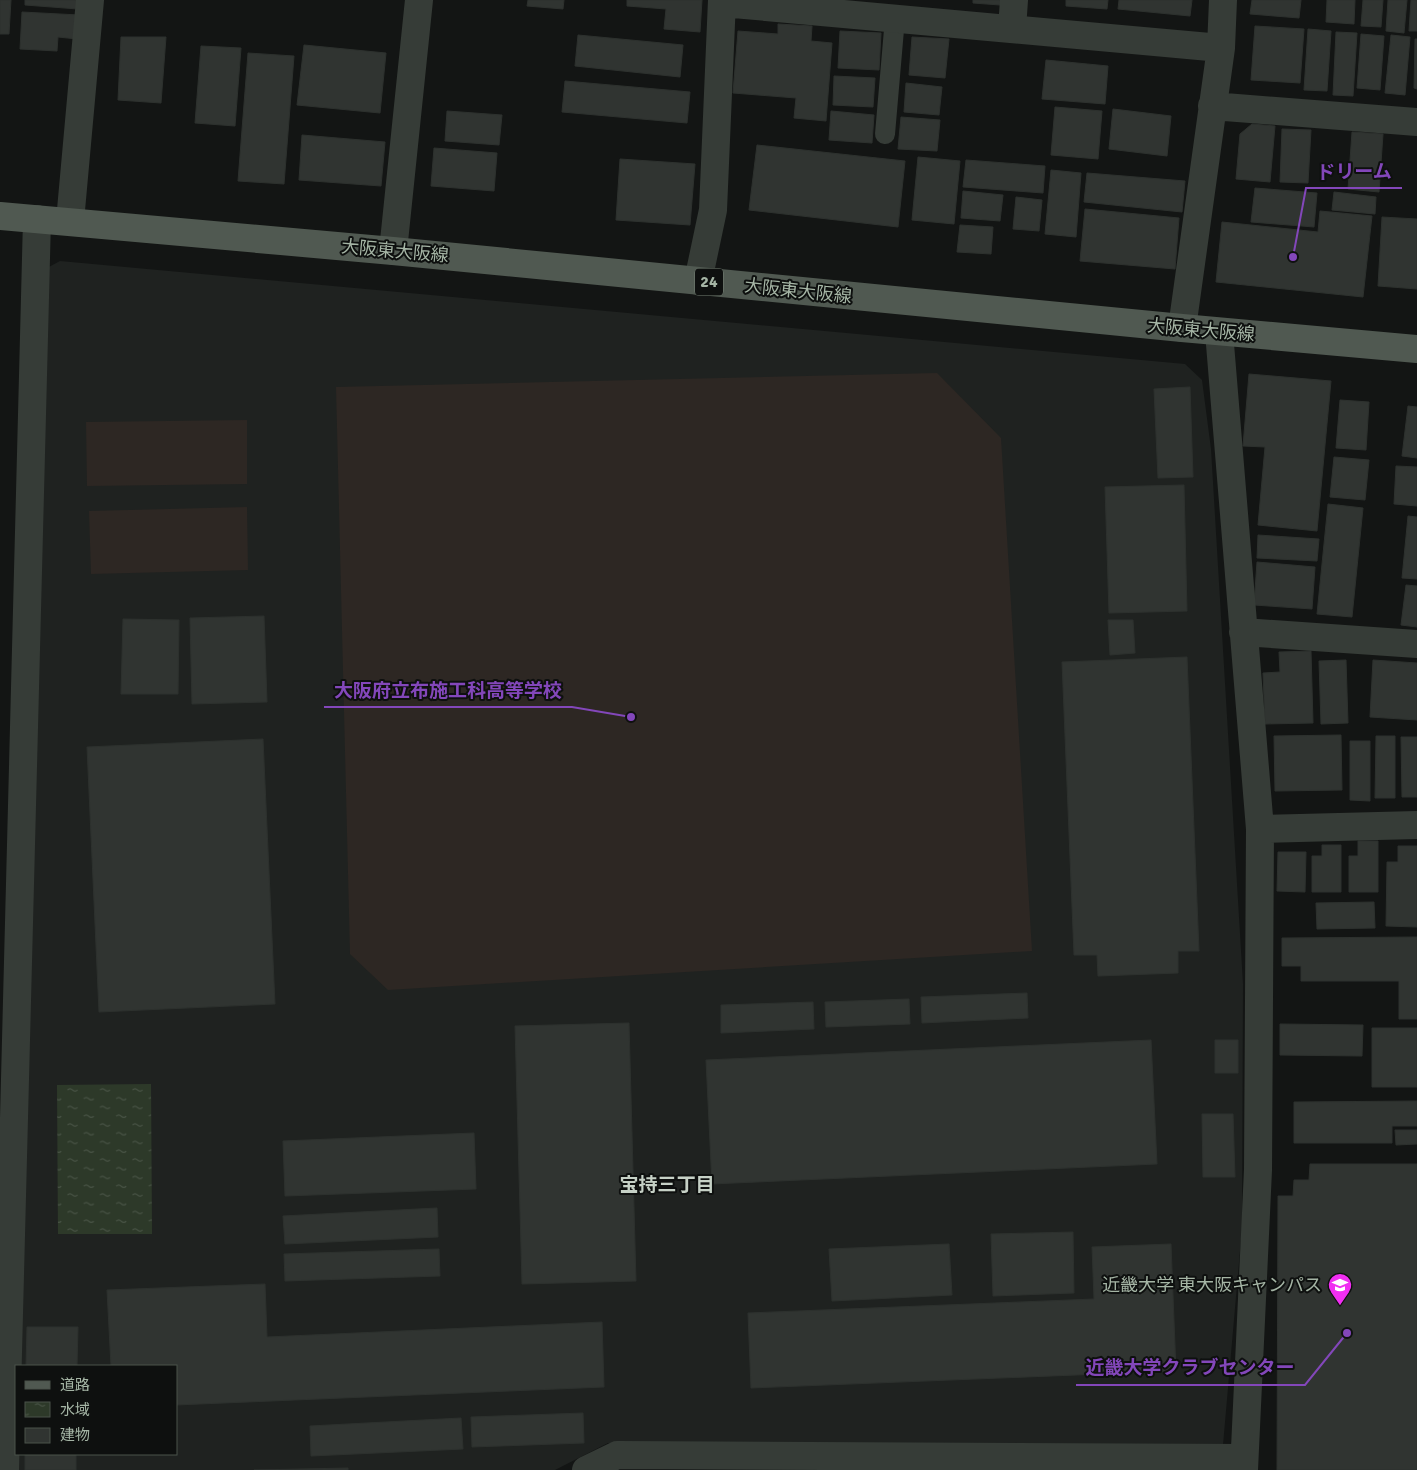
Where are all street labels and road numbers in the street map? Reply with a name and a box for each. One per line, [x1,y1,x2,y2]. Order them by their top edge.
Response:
street label: 大阪東大阪線 [340,235,450,267]
road number: 24 [695,268,723,296]
street label: 大阪東大阪線 [743,274,853,308]
street label: 大阪東大阪線 [1146,314,1256,346]

